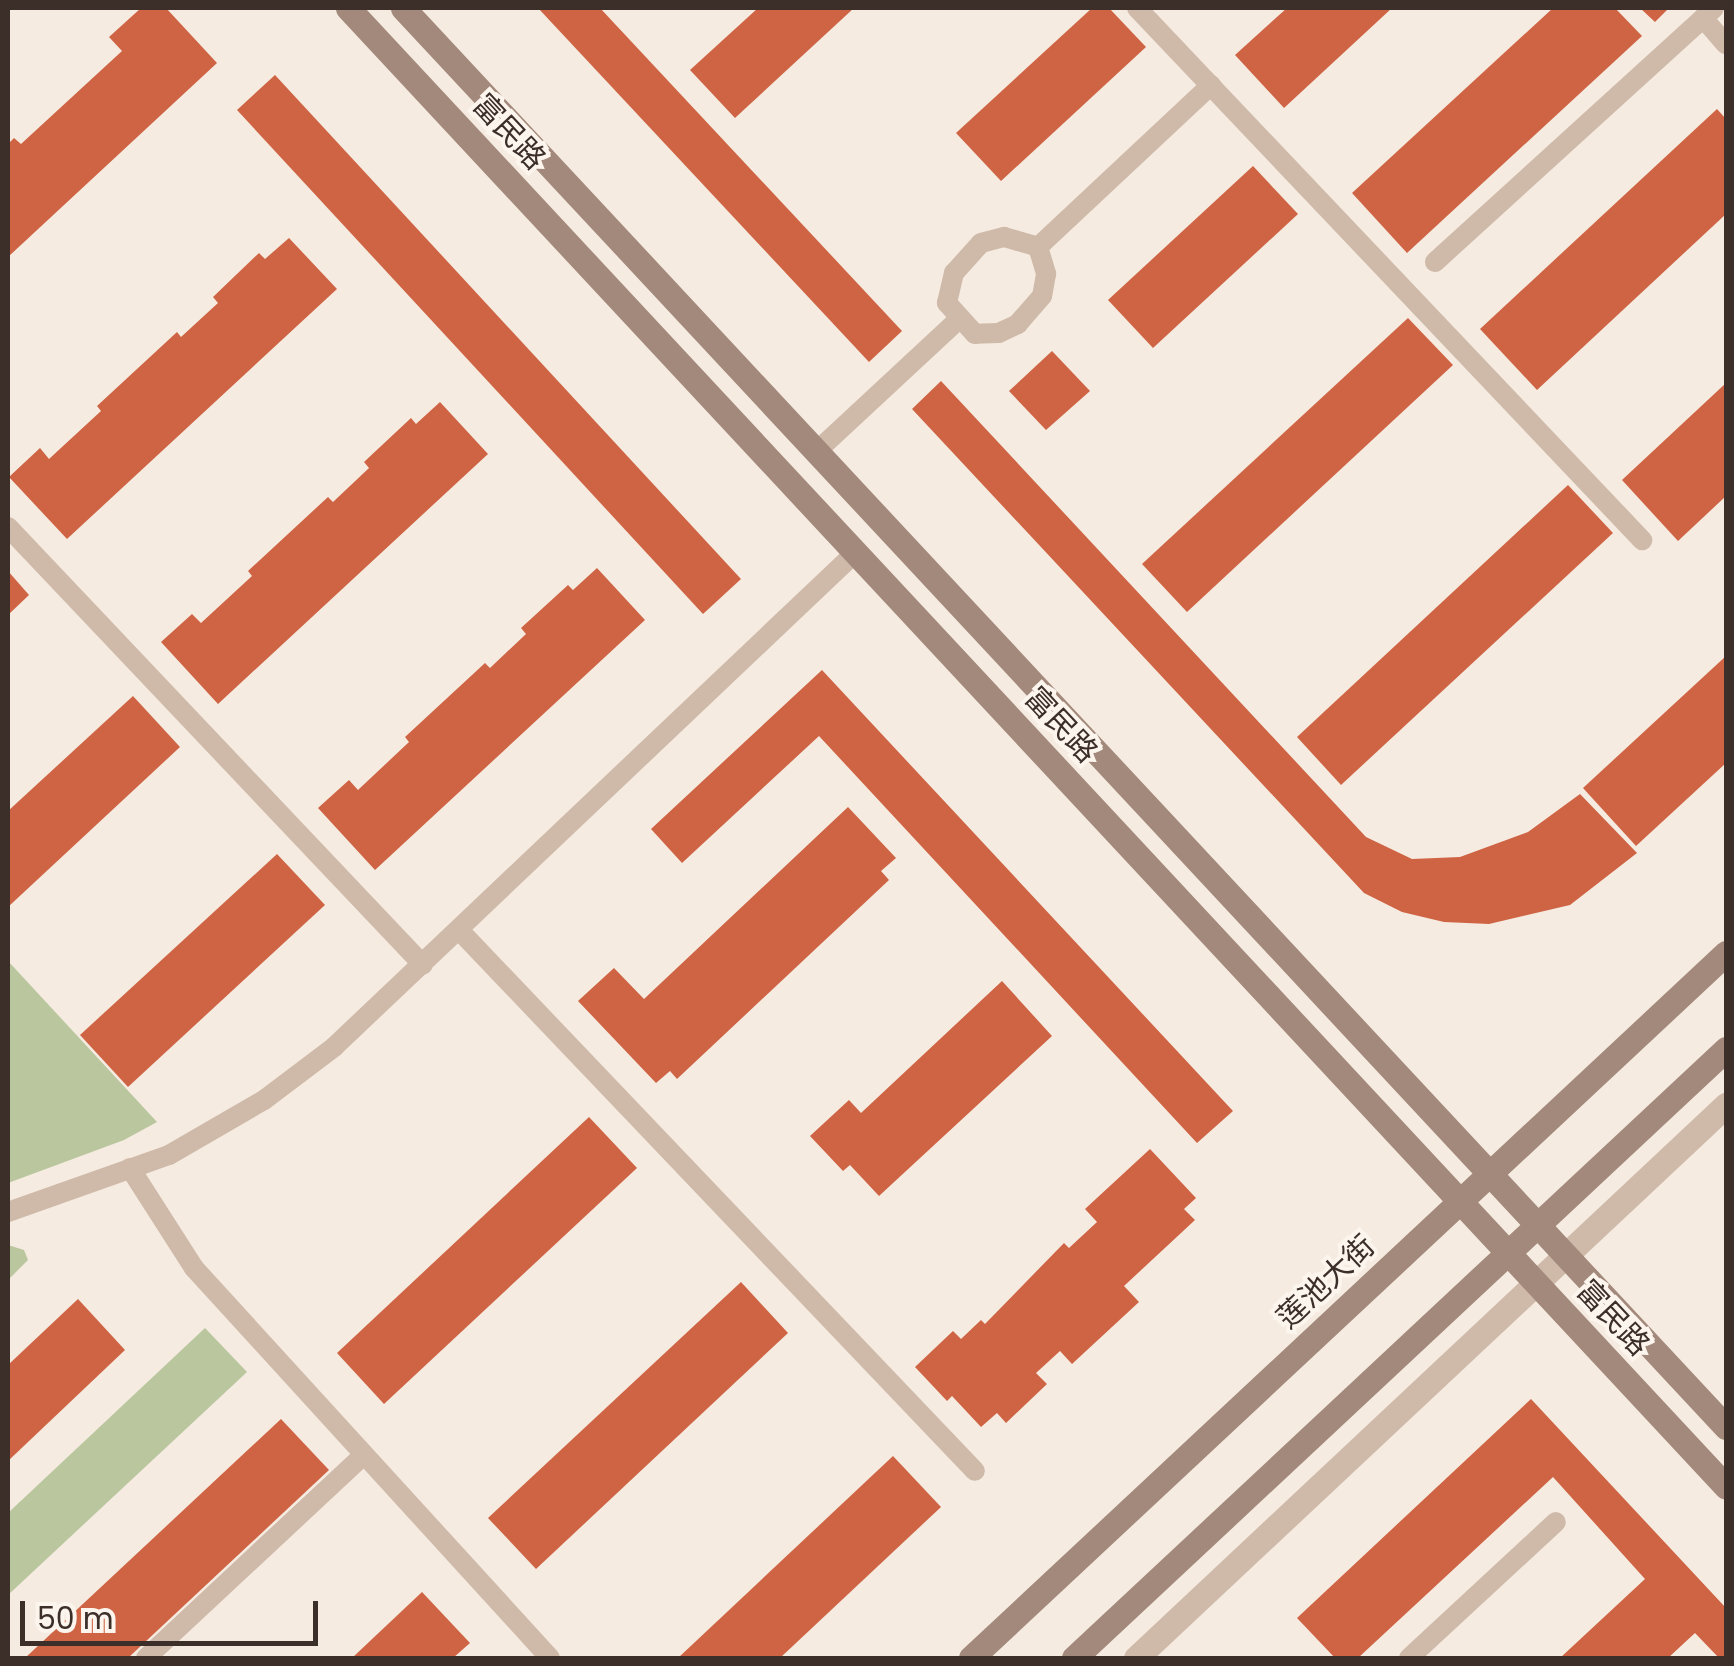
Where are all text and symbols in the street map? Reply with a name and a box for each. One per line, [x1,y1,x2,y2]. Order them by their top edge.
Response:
street label: 富民路 [465,87,553,177]
street label: 富民路 [1017,680,1105,770]
street label: 莲池大街 [1270,1228,1382,1336]
street label: 富民路 [1569,1273,1657,1363]
scale bar [25,1581,322,1643]
text: 50 m [37,1597,114,1640]

